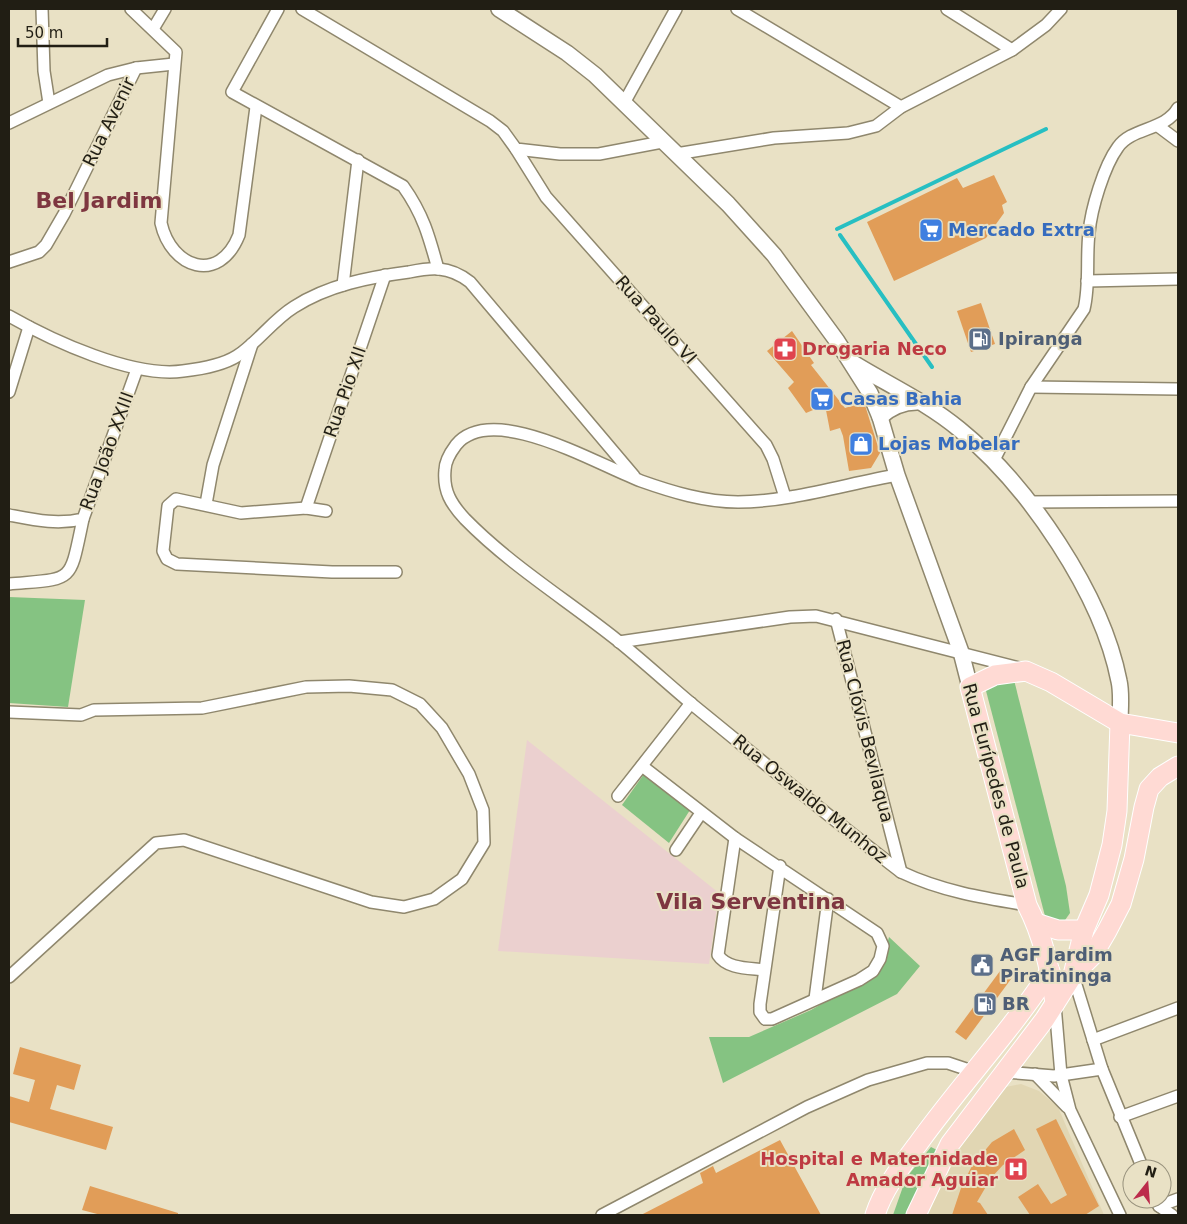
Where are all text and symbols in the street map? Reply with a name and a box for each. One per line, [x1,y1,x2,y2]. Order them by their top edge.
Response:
scale bar [18,15,106,47]
text: 50 m [25,24,63,42]
street label: Rua Avenir [78,73,139,170]
district label: Bel Jardim [36,188,162,213]
supermarket icon: Mercado Extra [918,217,944,243]
place label: Mercado Extra [948,219,1095,240]
street label: Rua Paulo VI [611,271,702,368]
fuel station icon: Ipiranga [967,326,993,352]
place label: Ipiranga [998,328,1083,349]
pharmacy icon: Drogaria Neco [772,336,798,362]
place label: Drogaria Neco [802,338,947,359]
street label: Rua Pio XII [319,343,370,440]
supermarket icon: Casas Bahia [809,386,835,412]
place label: Casas Bahia [840,388,962,409]
street label: Rua João XXIII [75,389,138,513]
shop icon: Lojas Mobelar [848,431,874,457]
place label: Lojas Mobelar [878,433,1020,454]
street label: Rua Clóvis Bevilaqua [833,637,898,825]
street label: Rua Eurípedes de Paula [959,681,1034,891]
street label: Rua Oswaldo Munhoz [729,730,892,867]
district label: Vila Serventina [656,889,846,914]
place label: AGF Jardim Piratininga [1000,944,1113,986]
public building icon: AGF Jardim Piratininga [969,952,995,978]
fuel station icon: BR [972,991,998,1017]
place label: BR [1002,993,1030,1014]
place label: Hospital e Maternidade Amador Aguiar [760,1148,998,1190]
hospital icon: Hospital e Maternidade Amador Aguiar [1003,1156,1029,1182]
north arrow [1122,1159,1172,1209]
text: N [1143,1162,1159,1181]

